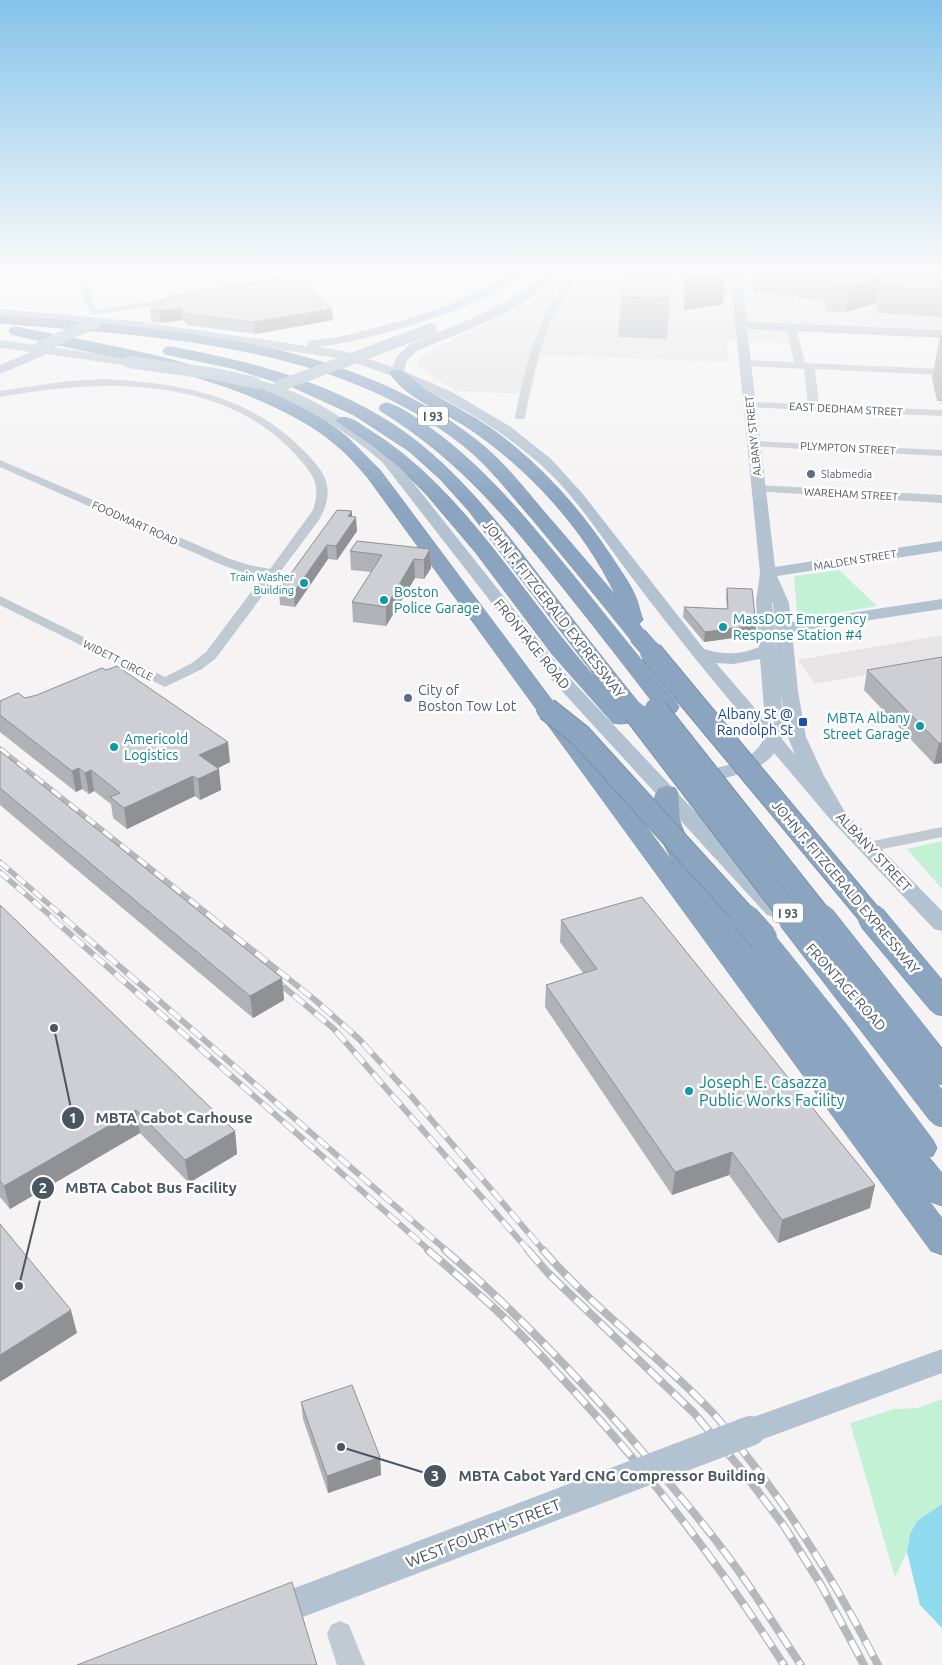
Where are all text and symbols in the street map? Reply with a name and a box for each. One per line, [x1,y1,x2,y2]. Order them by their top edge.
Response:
street label: ALBANY STREET [743,395,763,477]
street label: EAST DEDHAM STREET [789,400,903,418]
road number: I 93 [418,406,448,426]
street label: PLYMPTON STREET [800,440,896,456]
marker: Slabmedia [805,468,817,480]
place label: Slabmedia [821,468,872,480]
street label: WAREHAM STREET [804,486,898,502]
street label: FOODMART ROAD [90,499,180,547]
street label: JOHN F. FITZGERALD EXPRESSWAY [480,517,628,701]
street label: MALDEN STREET [813,548,897,572]
place label: Train Washer Building [230,571,295,596]
marker: Train Washer Building [298,577,310,589]
place label: Boston Police Garage [394,584,480,616]
marker: Boston Police Garage [378,594,390,606]
street label: FRONTAGE ROAD [491,596,573,693]
place label: MassDOT Emergency Response Station #4 [733,611,866,643]
marker: MassDOT Emergency Response Station #4 [717,621,729,633]
street label: WIDETT CIRCLE [81,637,155,683]
place label: City of Boston Tow Lot [418,682,517,714]
marker: City of Boston Tow Lot [402,692,414,704]
place label: Albany St @ Randolph St [717,706,793,738]
place label: MBTA Albany Street Garage [823,710,910,742]
marker: Albany St @ Randolph St [797,716,809,728]
marker: MBTA Albany Street Garage [914,720,926,732]
place label: Americold Logistics [124,731,188,763]
marker: Americold Logistics [108,741,120,753]
street label: JOHN F. FITZGERALD EXPRESSWAY [769,797,923,977]
street label: ALBANY STREET [833,809,915,895]
road number: I 93 [773,904,803,922]
street label: FRONTAGE ROAD [803,940,889,1034]
place label: Joseph E. Casazza Public Works Facility [699,1073,845,1109]
marker: Joseph E. Casazza Public Works Facility [683,1085,695,1097]
callout: MBTA Cabot Carhouse [61,1103,263,1133]
text: 1 [69,1109,77,1126]
text: MBTA Cabot Carhouse [95,1109,253,1126]
callout: MBTA Cabot Bus Facility [30,1173,247,1203]
text: 2 [39,1179,47,1196]
text: MBTA Cabot Bus Facility [65,1179,237,1196]
callout: MBTA Cabot Yard CNG Compressor Building [423,1461,775,1491]
text: 3 [431,1467,439,1484]
text: MBTA Cabot Yard CNG Compressor Building [458,1467,766,1484]
street label: WEST FOURTH STREET [403,1495,563,1571]

